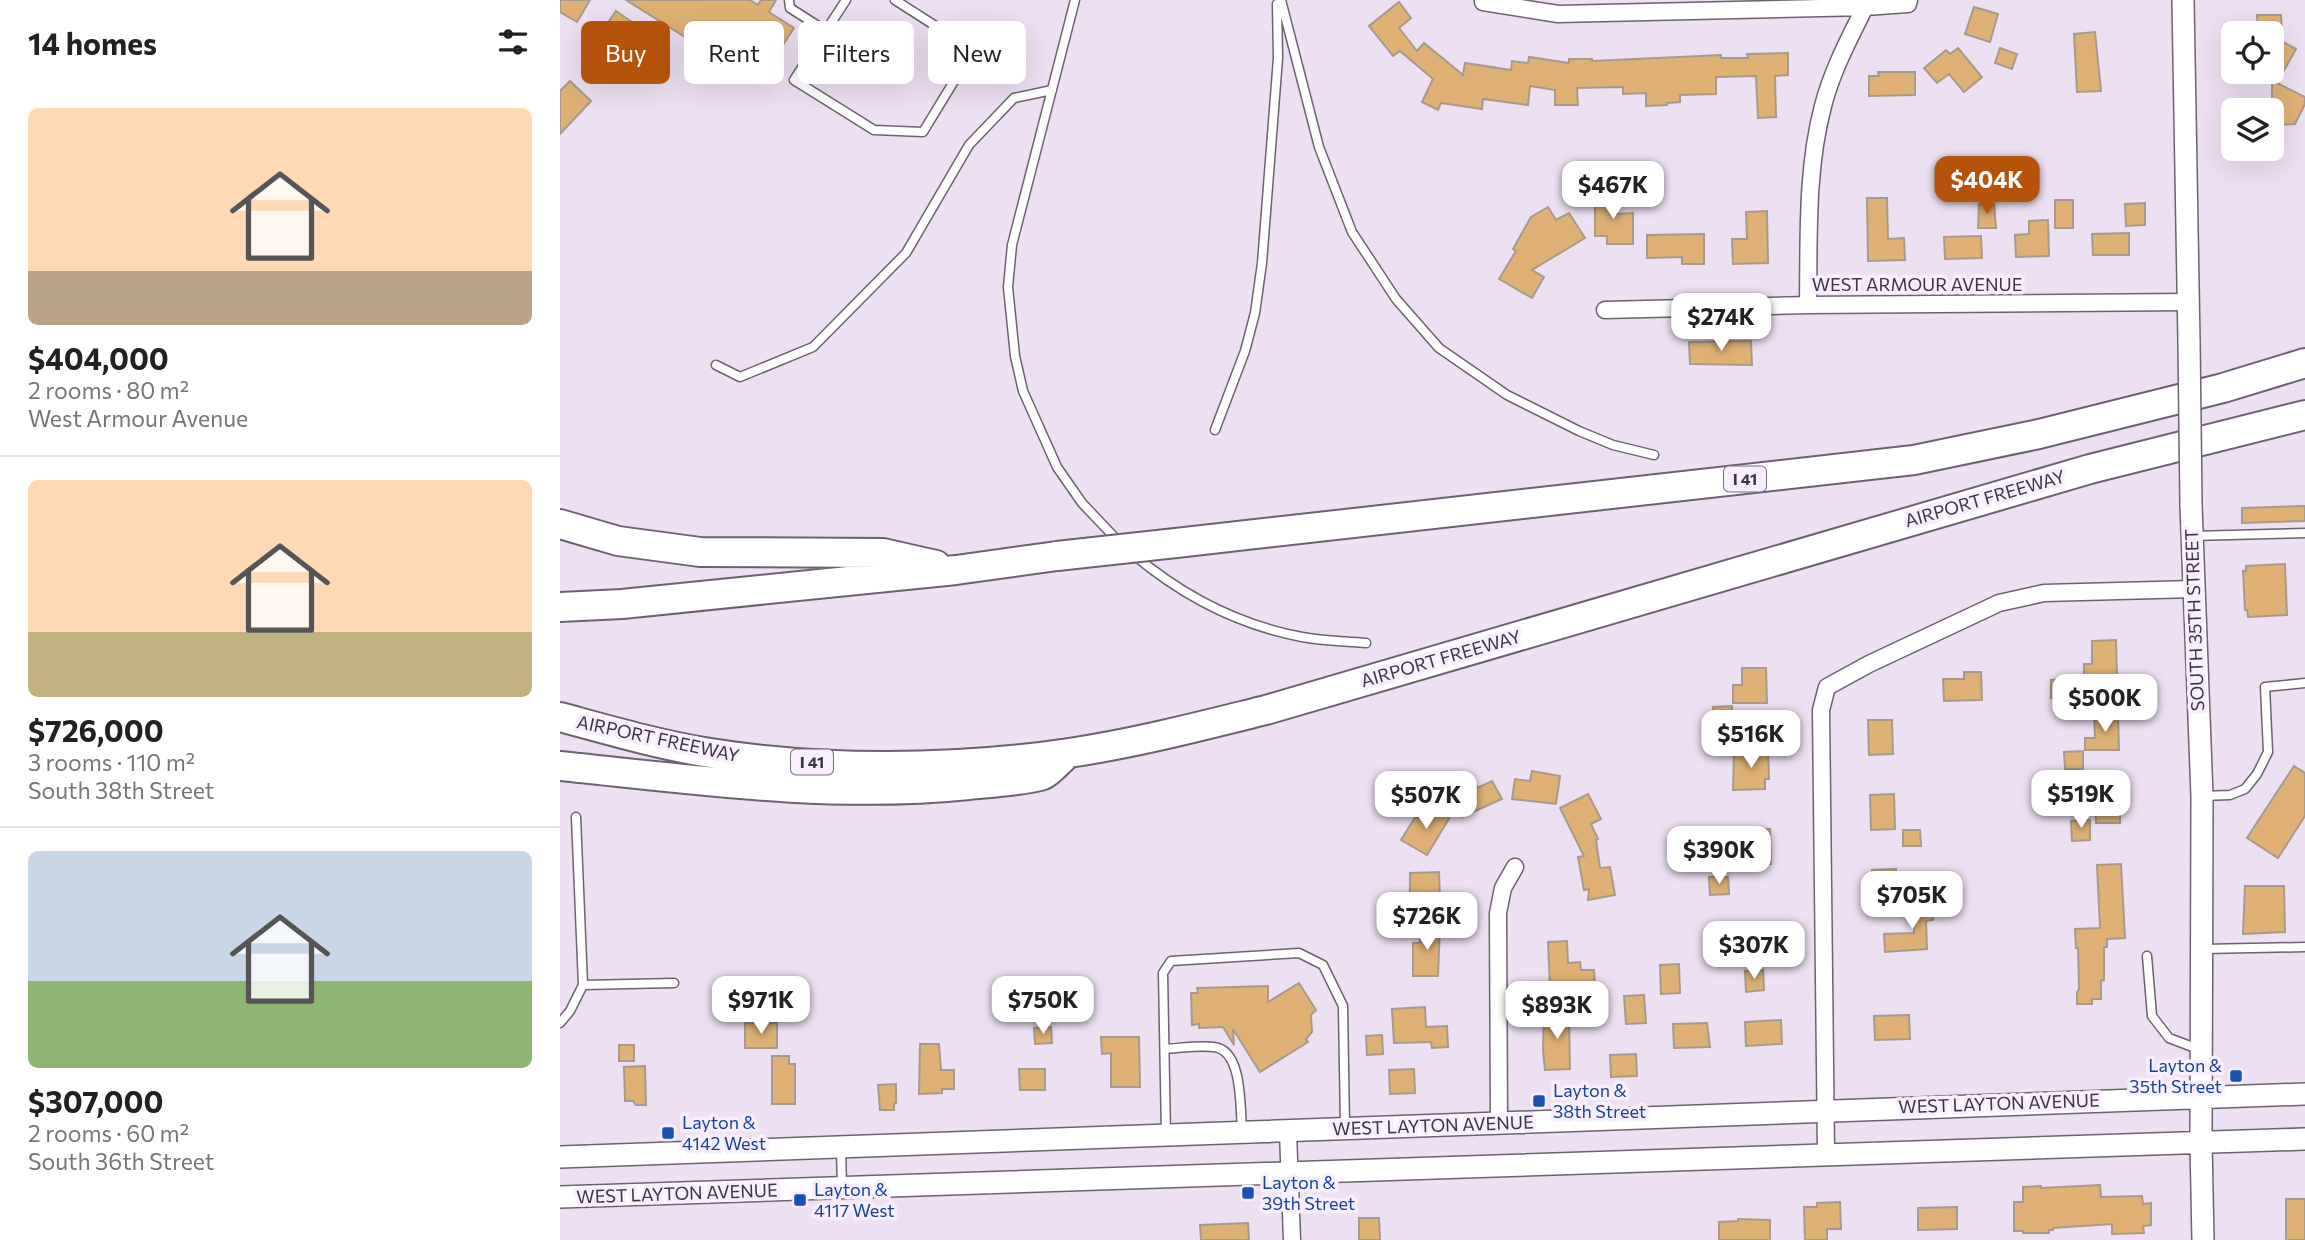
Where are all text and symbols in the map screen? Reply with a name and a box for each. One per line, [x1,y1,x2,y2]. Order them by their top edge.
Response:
chip: Buy [581,21,670,84]
chip: Rent [684,21,784,84]
chip: Filters [798,21,914,84]
chip: New [928,21,1026,84]
map controls [2221,21,2284,161]
button: locate [2221,21,2284,84]
icon: filters [494,23,532,61]
text: 14 homes [28,24,157,61]
button: layers [2221,98,2284,161]
icon: home [217,153,343,279]
pin: $404K [1938,156,2036,216]
pin: $467K [1564,162,1662,221]
text: $404K [1951,165,2023,193]
text: $467K [1578,170,1648,198]
street label: WEST ARMOUR AVENUE [1812,273,2022,295]
pin: $274K [1672,294,1770,353]
text: $274K [1687,302,1755,330]
text: $404,000 [28,339,169,376]
text: 2 rooms · 80 m² [28,376,189,404]
text: West Armour Avenue [28,404,248,432]
street label: AIRPORT FREEWAY [1902,465,2068,531]
road number: I 41 [1724,466,1766,492]
icon: home [217,525,343,651]
street label: SOUTH 35TH STREET [2180,529,2208,712]
street label: AIRPORT FREEWAY [1358,625,1524,691]
pin: $500K [2056,674,2154,734]
text: $500K [2068,683,2142,711]
street label: AIRPORT FREEWAY [575,710,742,766]
pin: $516K [1702,710,1800,770]
text: $726,000 [28,711,164,748]
text: $516K [1717,719,1785,747]
text: 3 rooms · 110 m² [28,748,195,776]
road number: I 41 [791,750,833,775]
pin: $519K [2032,770,2130,830]
pin: $507K [1377,772,1475,831]
text: South 38th Street [28,776,214,804]
text: $519K [2047,779,2115,807]
text: $507K [1391,780,1461,808]
pin: $390K [1670,826,1768,886]
text: $390K [1683,835,1755,863]
pin: $705K [1863,872,1961,931]
text: $705K [1877,880,1947,908]
pin: $726K [1378,892,1476,952]
icon: home [217,896,343,1022]
text: $726K [1392,901,1462,929]
pin: $307K [1705,922,1803,981]
text: $307K [1719,930,1789,958]
pin: $971K [712,976,810,1036]
pin: $750K [994,976,1092,1036]
pin: $893K [1508,982,1606,1041]
text: $971K [728,985,794,1013]
text: $750K [1008,985,1078,1013]
text: $893K [1522,990,1592,1018]
place label: Layton & 35th Street [2129,1054,2222,1097]
marker: Layton & 35th Street [2228,1068,2244,1084]
place label: Layton & 38th Street [1553,1079,1646,1122]
text: $307,000 [28,1082,163,1119]
street label: WEST LAYTON AVENUE [1898,1088,2100,1118]
marker: Layton & 38th Street [1531,1093,1547,1109]
street label: WEST LAYTON AVENUE [1332,1110,1534,1140]
place label: Layton & 4142 West [682,1111,766,1154]
text: 2 rooms · 60 m² [28,1119,189,1147]
marker: Layton & 4142 West [660,1125,676,1141]
text: South 36th Street [28,1147,214,1175]
place label: Layton & 39th Street [1262,1171,1355,1214]
street label: WEST LAYTON AVENUE [576,1178,778,1208]
place label: Layton & 4117 West [814,1178,895,1221]
marker: Layton & 39th Street [1240,1185,1256,1201]
marker: Layton & 4117 West [792,1192,808,1208]

